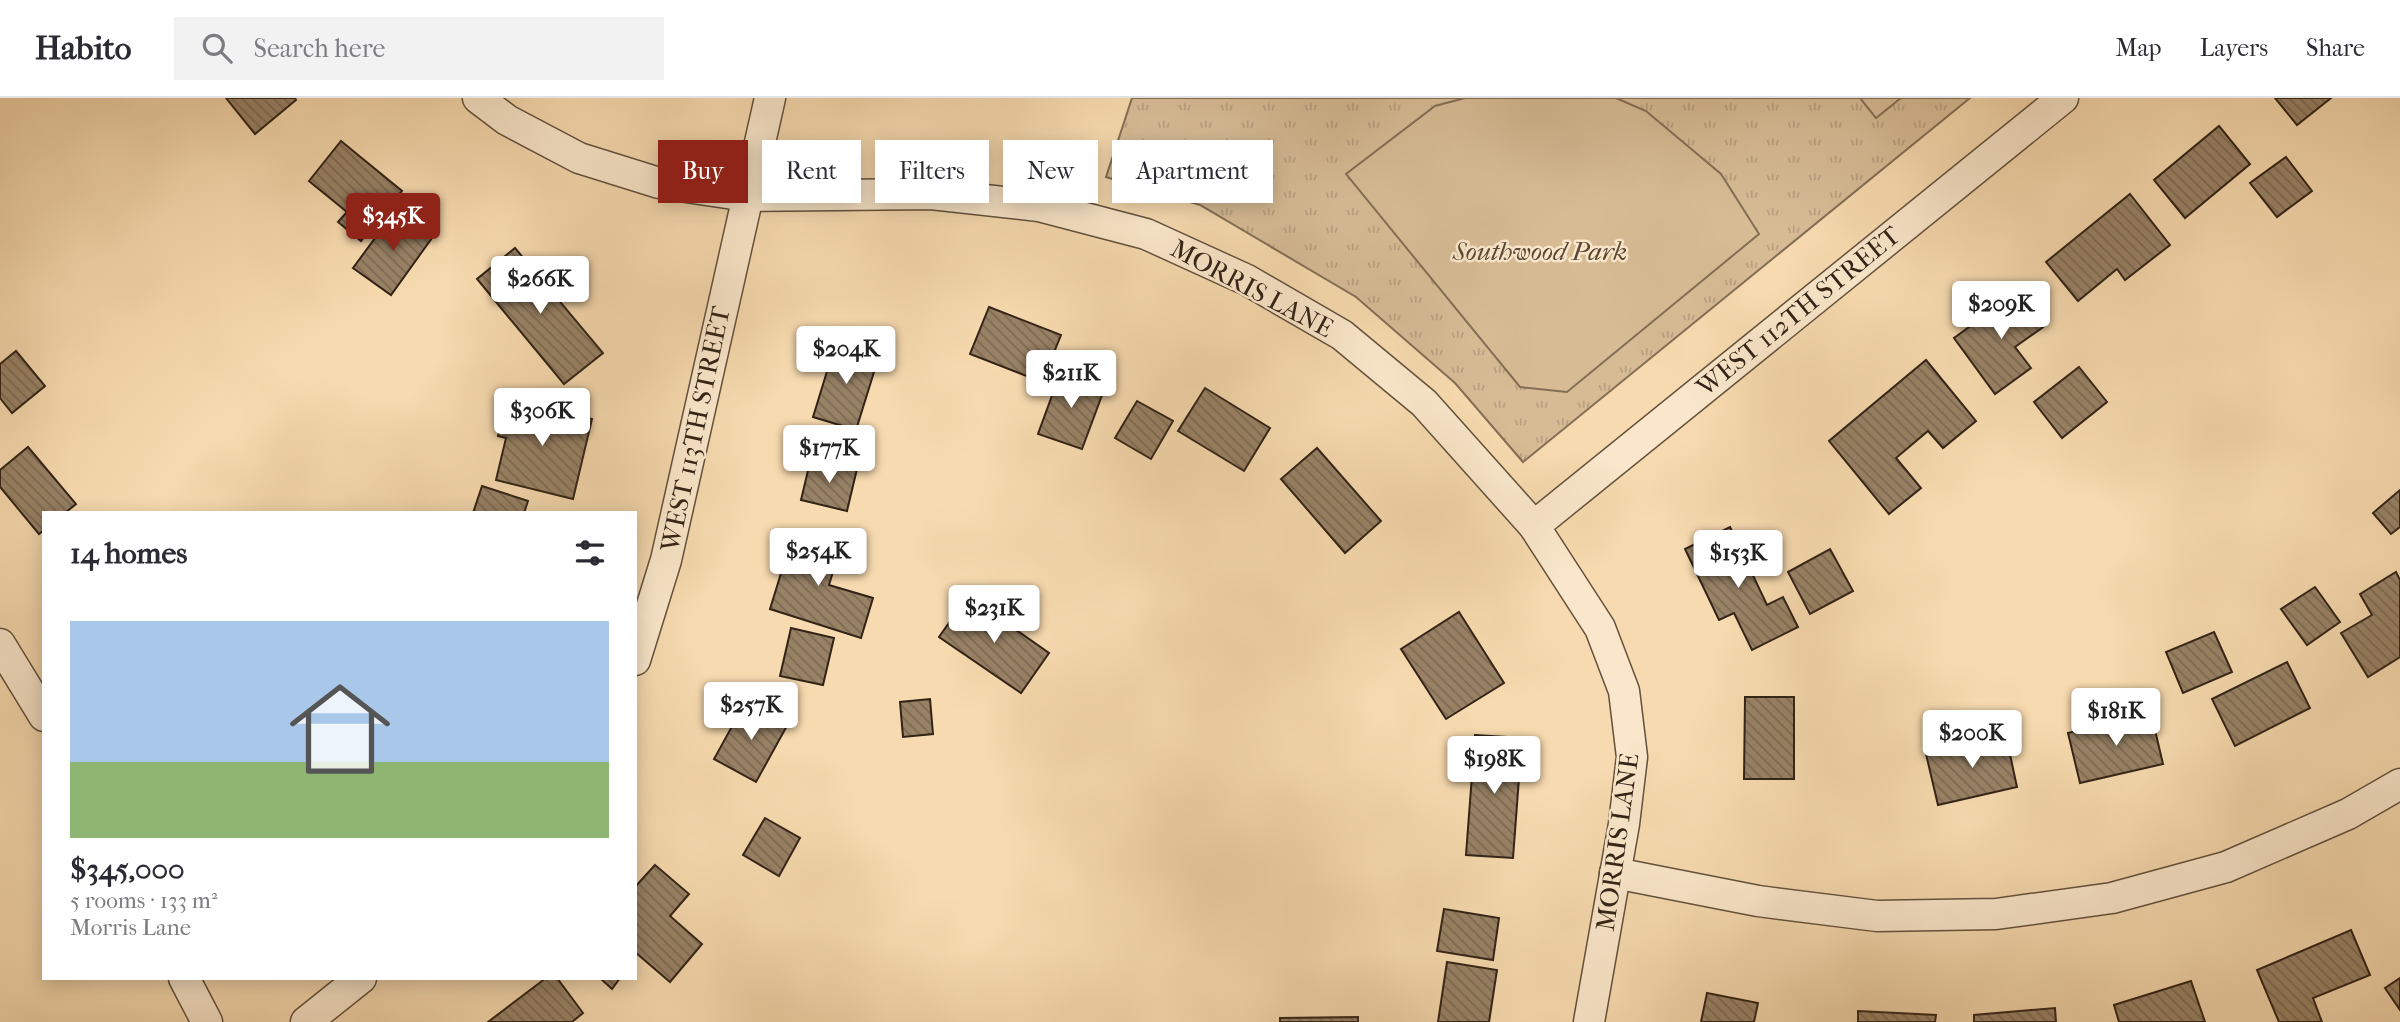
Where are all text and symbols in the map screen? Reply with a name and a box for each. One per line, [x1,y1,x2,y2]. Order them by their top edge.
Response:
search box [174,17,664,80]
text: Habito [35,29,132,68]
icon: search [198,29,236,67]
text: Search here [254,33,385,64]
text: Map [2116,34,2162,62]
text: Layers [2200,34,2268,62]
text: Share [2306,34,2365,62]
chip: Buy [658,140,748,203]
chip: Rent [762,140,861,203]
chip: Filters [875,140,989,203]
chip: New [1003,140,1098,203]
chip: Apartment [1112,140,1273,203]
pin: $345K [344,194,442,253]
text: $345K [362,202,424,229]
street label: WEST 112TH STREET [1690,220,1907,404]
street label: MORRIS LANE [1165,233,1338,344]
park label: Southwood Park [1452,236,1627,267]
pin: $266K [491,256,589,316]
text: $266K [507,265,573,292]
pin: $209K [1952,282,2050,341]
text: $209K [1968,290,2034,317]
street label: WEST 113TH STREET [654,303,737,556]
pin: $204K [797,327,895,386]
text: $204K [812,335,880,362]
pin: $211K [1022,350,1120,410]
text: $211K [1042,359,1100,386]
pin: $306K [493,388,591,448]
text: $306K [510,397,574,424]
pin: $177K [780,426,878,485]
text: $177K [799,434,859,461]
pin: $254K [769,528,867,588]
pin: $153K [1689,531,1787,590]
icon: filters [571,534,609,572]
text: 14 homes [70,536,187,571]
text: $254K [786,537,850,564]
text: $153K [1710,539,1766,566]
pin: $231K [945,586,1043,645]
text: $231K [965,594,1023,621]
icon: home [277,666,403,792]
pin: $257K [702,682,800,742]
pin: $181K [2067,688,2165,748]
text: $257K [720,691,782,718]
text: $181K [2087,697,2145,724]
pin: $200K [1923,710,2021,770]
text: $200K [1939,719,2005,746]
pin: $198K [1445,736,1543,796]
text: $198K [1463,745,1525,772]
street label: MORRIS LANE [1590,751,1645,933]
text: $345,000 [70,852,185,887]
text: 5 rooms · 133 m² [70,887,217,914]
text: Morris Lane [70,914,191,941]

